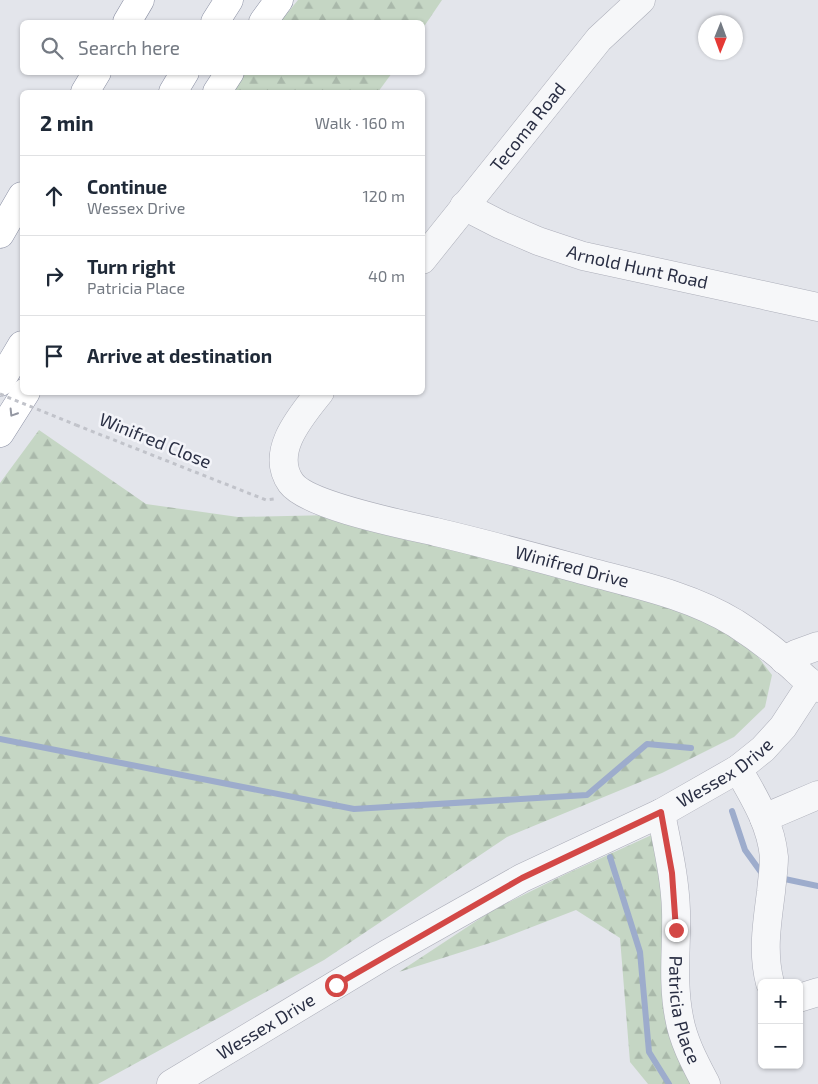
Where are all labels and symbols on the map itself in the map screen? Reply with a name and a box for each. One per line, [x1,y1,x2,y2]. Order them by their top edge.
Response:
north arrow [698,15,743,60]
street label: Tecoma Road [485,78,570,176]
street label: Arnold Hunt Road [564,239,710,293]
one-way arrow [10,407,19,416]
street label: Winifred Close [96,408,215,473]
street label: Winifred Drive [513,540,631,592]
street label: Wessex Drive [673,733,777,812]
route end [665,919,688,942]
street label: Patricia Place [665,955,706,1067]
route start [325,974,348,997]
street label: Wessex Drive [212,988,319,1064]

